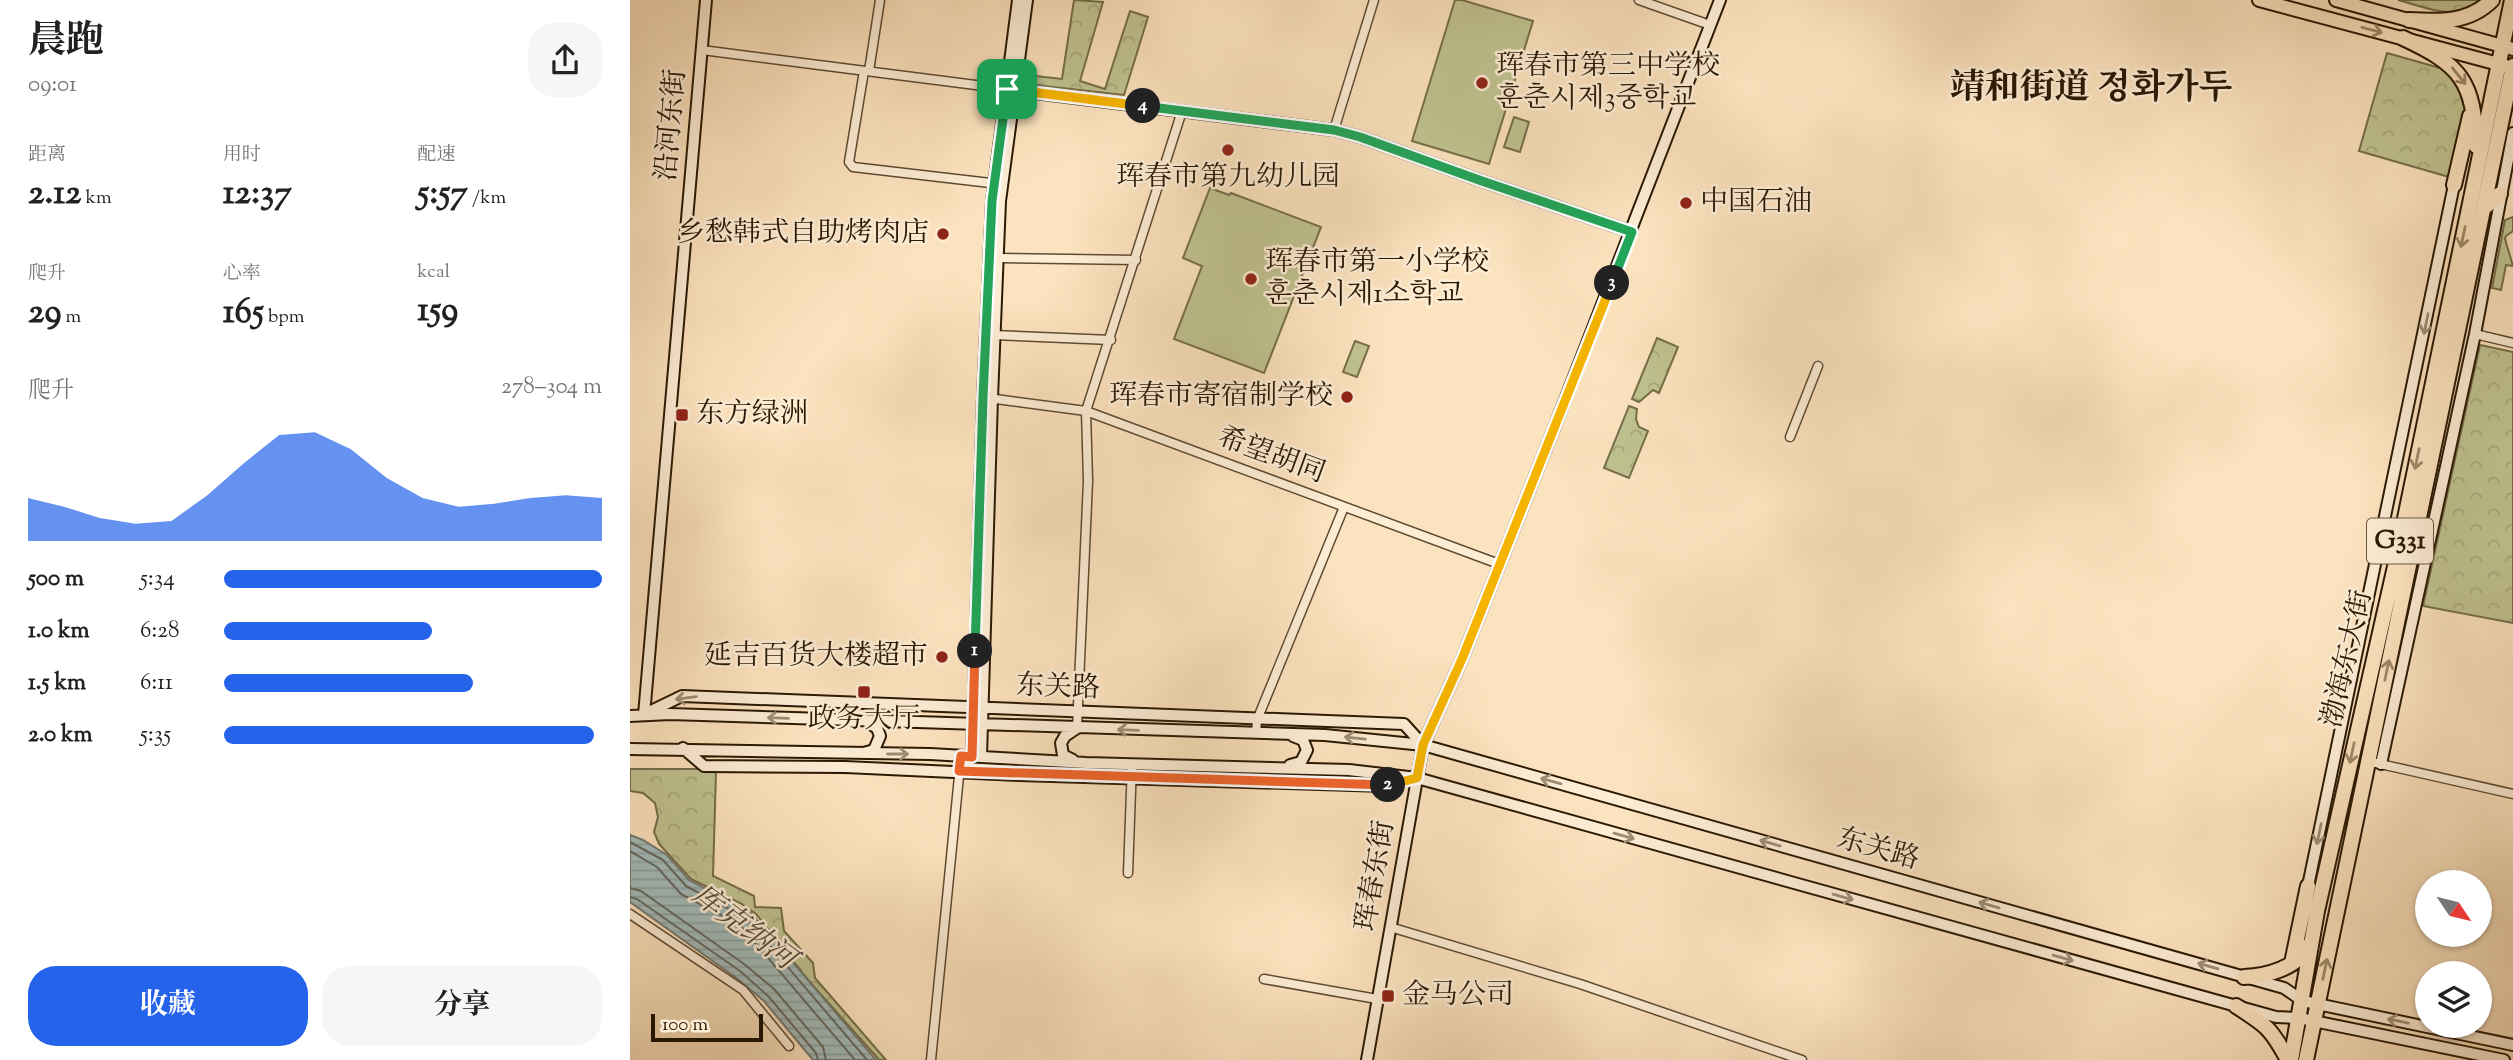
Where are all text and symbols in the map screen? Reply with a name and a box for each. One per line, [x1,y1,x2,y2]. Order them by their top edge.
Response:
text: 晨跑 [28,16,104,70]
button: share [528,23,602,97]
one-way arrow [2361,24,2383,37]
place label: 珲春市第三中学校 훈춘시제3중학교 [1496,47,1720,119]
pin [977,59,1037,119]
district label: 靖和街道 정화가두 [1950,64,2233,115]
one-way arrow [2451,66,2467,84]
street label: 沿河东街 [647,67,697,183]
text: 09:01 [28,69,77,102]
icon: arrive [988,70,1026,108]
marker: 珲春市第三中学校 훈춘시제3중학교 [1474,75,1490,91]
pin: 4 [1126,88,1160,124]
text: 4 [1138,92,1147,119]
text: 距离 [28,142,66,169]
text: 用时 [223,142,261,169]
text: 配速 [417,142,455,169]
marker: 珲春市第九幼儿园 [1220,142,1236,158]
place label: 珲春市第九幼儿园 [1116,158,1340,198]
text: 2.12 [28,169,81,220]
text: 12:37 [223,169,292,220]
text: 5:57 [417,169,468,220]
place label: 中国石油 [1700,183,1812,223]
text: km [81,185,112,212]
text: /km [468,185,506,212]
marker: 中国石油 [1678,195,1694,211]
place label: 乡愁韩式自助烤肉店 [677,214,929,254]
one-way arrow [2456,225,2470,248]
marker: 乡愁韩式自助烤肉店 [935,226,951,242]
place label: 珲春市第一小学校 훈춘시제1소학교 [1265,243,1489,315]
text: kcal [417,259,450,286]
text: 爬升 [28,261,66,288]
text: 心率 [223,261,261,288]
pin: 3 [1594,266,1630,300]
text: 3 [1608,269,1615,296]
marker: 珲春市第一小学校 훈춘시제1소학교 [1243,271,1259,287]
text: 159 [417,286,458,337]
text: 29 [28,288,61,339]
text: 165 [223,288,264,339]
text: m [61,304,81,331]
text: bpm [264,304,304,331]
one-way arrow [2419,312,2432,334]
text: 278–304 m [501,371,602,404]
text: 爬升 [28,375,74,408]
place label: 珲春市寄宿制学校 [1109,377,1333,417]
marker: 珲春市寄宿制学校 [1339,389,1355,405]
place label: 东方绿洲 [696,395,808,435]
marker: 东方绿洲 [674,407,690,423]
street label: 希望胡同 [1212,418,1330,494]
one-way arrow [2410,447,2424,470]
road number: G331 [2367,519,2433,564]
text: 500 m [28,563,84,596]
text: 5:34 [140,563,175,596]
street label: 渤海东大街 [2313,586,2383,732]
text: 1.0 km [28,615,90,648]
text: 6:28 [140,615,179,648]
pin: 1 [958,634,992,668]
place label: 延吉百货大楼超市 [704,637,928,677]
text: 1 [971,637,978,664]
marker: 延吉百货大楼超市 [934,649,950,665]
one-way arrow [2382,660,2395,682]
text: 1.5 km [28,667,86,700]
text: 6:11 [140,667,173,700]
street label: 东关路 [1015,667,1101,709]
marker: 政务大厅 [856,684,872,700]
one-way arrow [675,692,697,705]
place label: 政务大厅 [808,700,920,740]
one-way arrow [767,711,790,724]
text: 2.0 km [28,719,93,752]
text: 5:35 [140,719,171,752]
one-way arrow [1117,723,1140,736]
one-way arrow [1345,731,1367,744]
one-way arrow [2344,741,2358,764]
one-way arrow [886,747,909,761]
pin: 2 [1370,768,1406,802]
text: 2 [1383,771,1392,798]
one-way arrow [1540,774,1562,787]
street label: 珲春东街 [1347,817,1405,935]
street label: 东关路 [1832,819,1924,881]
one-way arrow [2312,822,2325,845]
one-way arrow [1612,830,1635,843]
one-way arrow [1759,836,1781,849]
north arrow [2415,870,2492,947]
map controls [2415,870,2492,1038]
water label: 库克纳河 [682,875,808,984]
one-way arrow [1832,891,1854,904]
one-way arrow [1978,897,2000,910]
one-way arrow [2051,952,2073,965]
one-way arrow [2318,958,2332,981]
one-way arrow [2197,959,2219,972]
button: layers [2415,961,2492,1038]
button: 收藏 [28,966,308,1046]
button: 分享 [322,966,602,1046]
place label: 金马公司 [1402,976,1514,1016]
marker: 金马公司 [1380,988,1396,1004]
scale bar [651,1011,763,1043]
text: 100 m [662,1012,708,1039]
one-way arrow [2387,1013,2410,1027]

